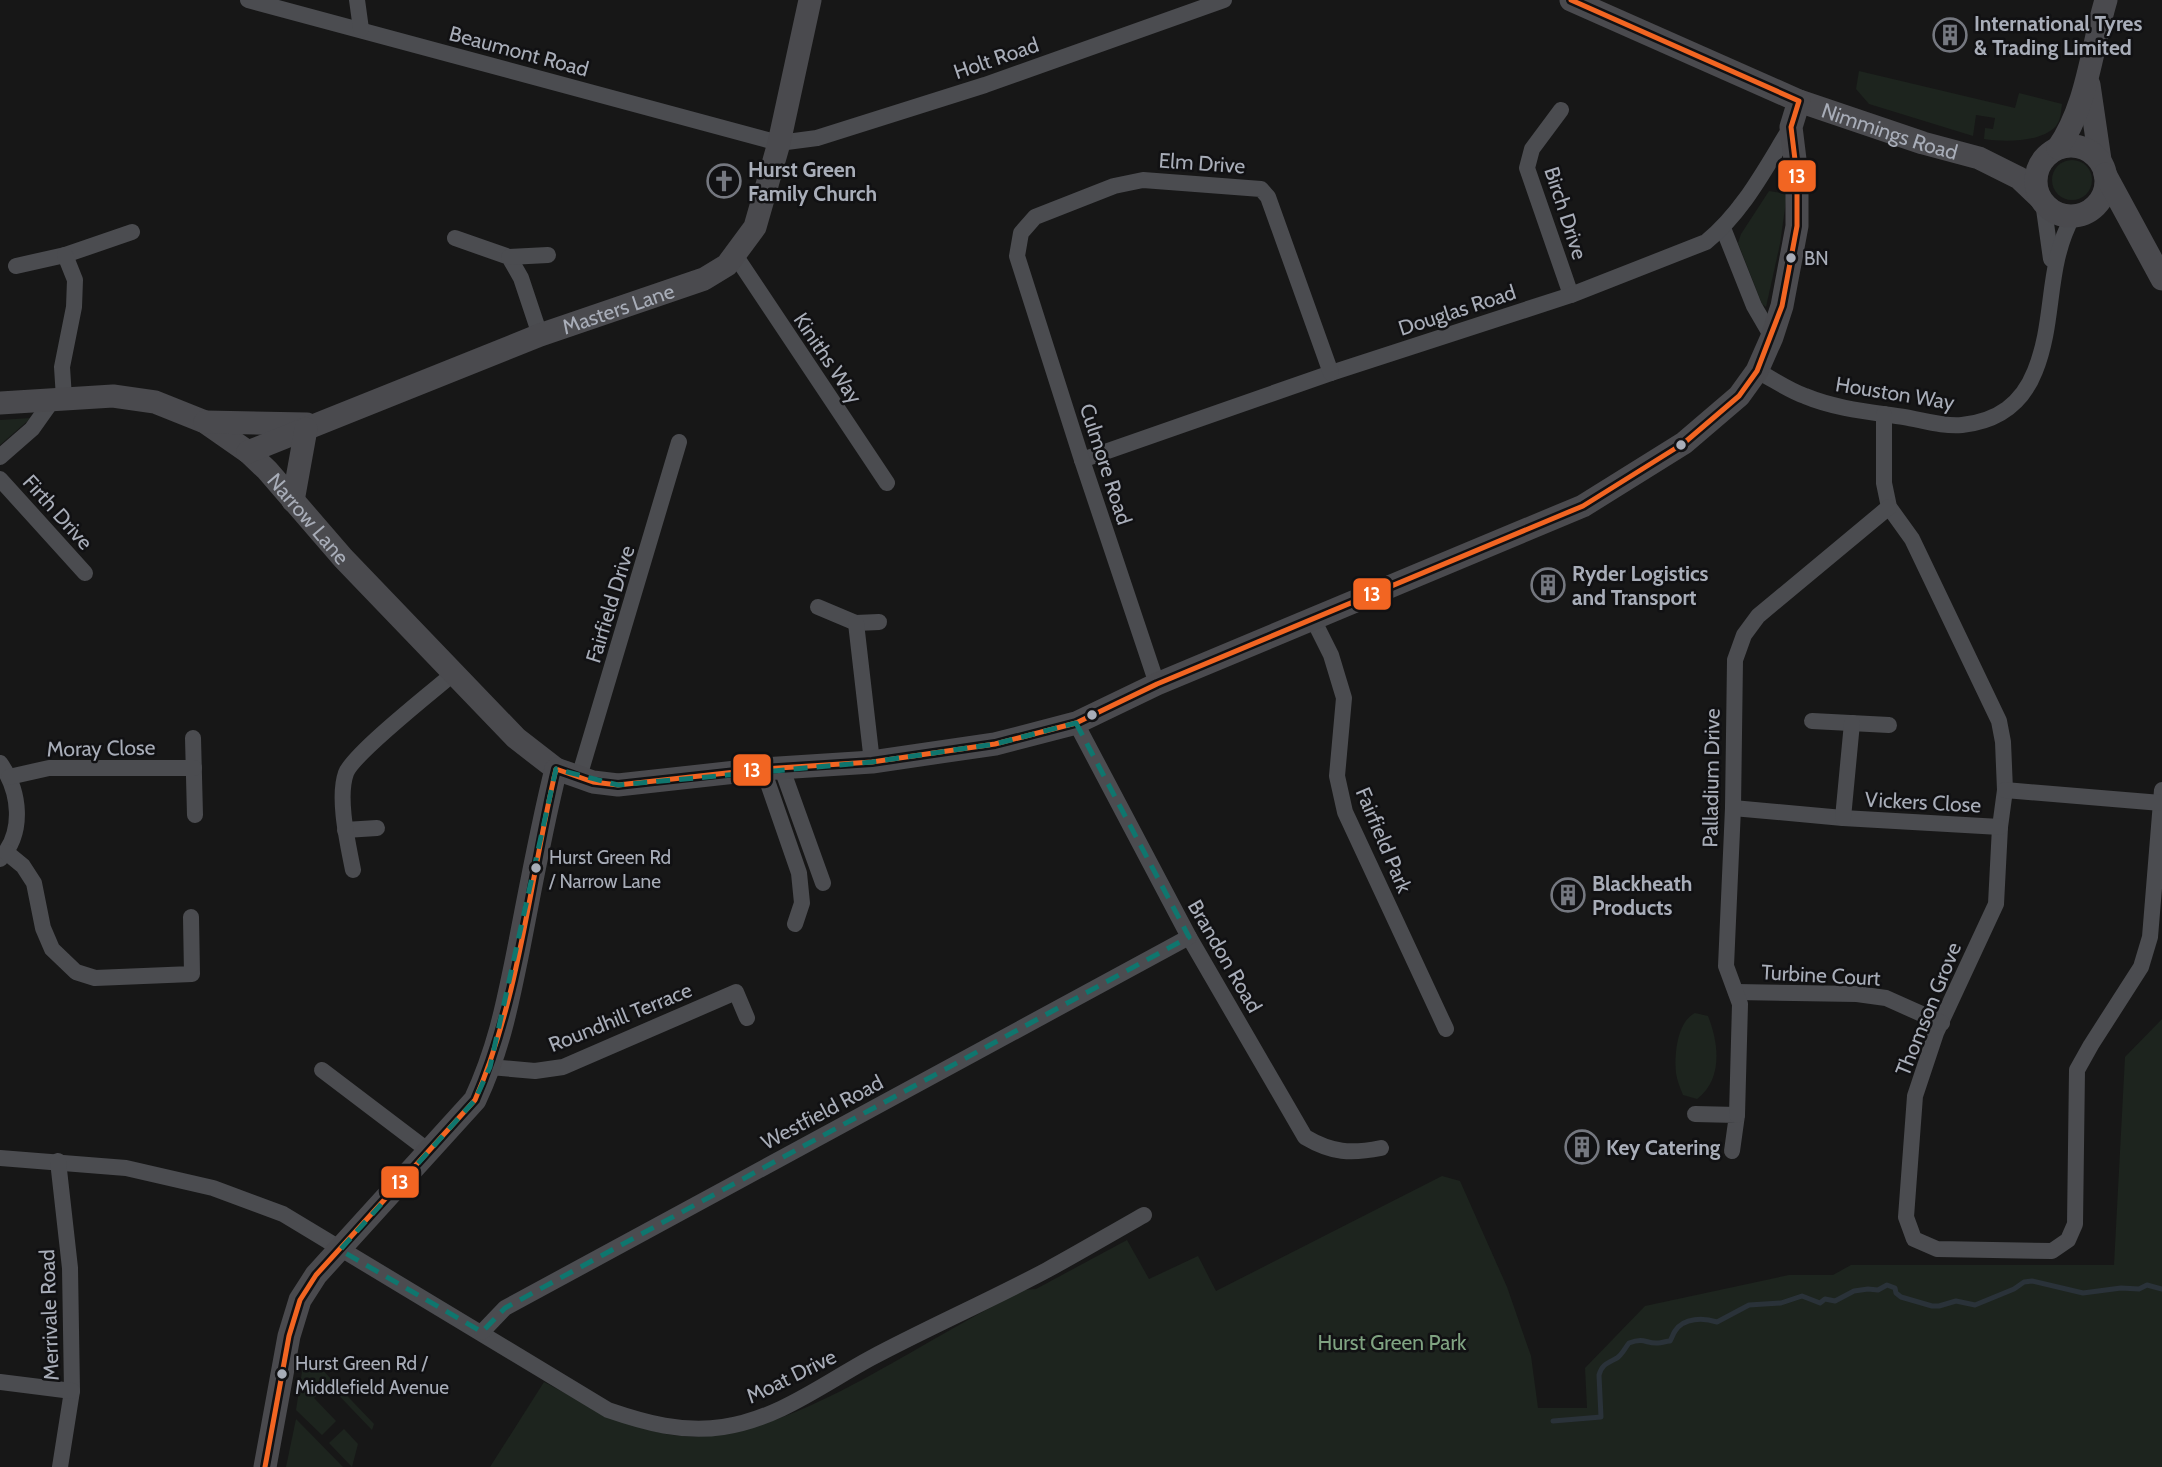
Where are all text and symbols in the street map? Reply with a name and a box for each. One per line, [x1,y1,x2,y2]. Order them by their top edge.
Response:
place label: International Tyres & Trading Limited [1974,11,2142,60]
building icon: International Tyres & Trading Limited [1931,16,1969,54]
street label: Beaumont Road [447,20,591,82]
street label: Holt Road [950,32,1042,84]
street label: Nimmings Road [1819,97,1961,164]
street label: Elm Drive [1158,148,1246,179]
place label: Hurst Green Family Church [748,157,877,206]
line badge: 13 [1777,159,1817,193]
church icon: Hurst Green Family Church [705,162,743,200]
street label: Birch Drive [1539,163,1593,263]
text: 13 [1788,165,1806,188]
place label: BN [1804,247,1829,270]
marker: BN [1784,251,1798,265]
street label: Masters Lane [559,278,677,339]
street label: Douglas Road [1395,279,1519,341]
street label: Kiniths Way [789,308,868,409]
street label: Houston Way [1834,371,1957,415]
street label: Culmore Road [1075,400,1137,528]
unlabelled marker [1674,438,1688,452]
street label: Narrow Lane [263,468,355,569]
street label: Firth Drive [18,469,98,555]
street label: Fairfield Drive [580,542,640,666]
place label: Ryder Logistics and Transport [1572,561,1709,610]
building icon: Ryder Logistics and Transport [1529,566,1567,604]
line badge: 13 [1352,577,1392,611]
text: 13 [1363,583,1381,606]
unlabelled marker [1085,708,1099,722]
street label: Palladium Drive [1697,708,1725,848]
street label: Moray Close [46,735,156,761]
line badge: 13 [732,753,772,787]
text: 13 [743,759,761,782]
street label: Fairfield Park [1351,783,1418,897]
street label: Vickers Close [1864,786,1982,818]
place label: Hurst Green Rd / Narrow Lane [548,846,671,893]
marker: Hurst Green Rd / Narrow Lane [529,861,543,875]
place label: Blackheath Products [1592,871,1692,920]
building icon: Blackheath Products [1549,876,1587,914]
street label: Brandon Road [1183,895,1267,1017]
street label: Thomson Grove [1890,938,1966,1079]
street label: Turbine Court [1761,959,1881,991]
street label: Roundhill Terrace [545,977,696,1057]
street label: Westfield Road [757,1069,887,1155]
building icon: Key Catering [1563,1128,1601,1166]
place label: Key Catering [1606,1135,1721,1160]
line badge: 13 [380,1165,420,1199]
text: 13 [391,1171,409,1194]
street label: Merrivale Road [34,1249,64,1381]
park label: Hurst Green Park [1318,1330,1467,1355]
street label: Moat Drive [742,1343,840,1409]
place label: Hurst Green Rd / Middlefield Avenue [295,1352,449,1399]
marker: Hurst Green Rd / Middlefield Avenue [275,1367,289,1381]

